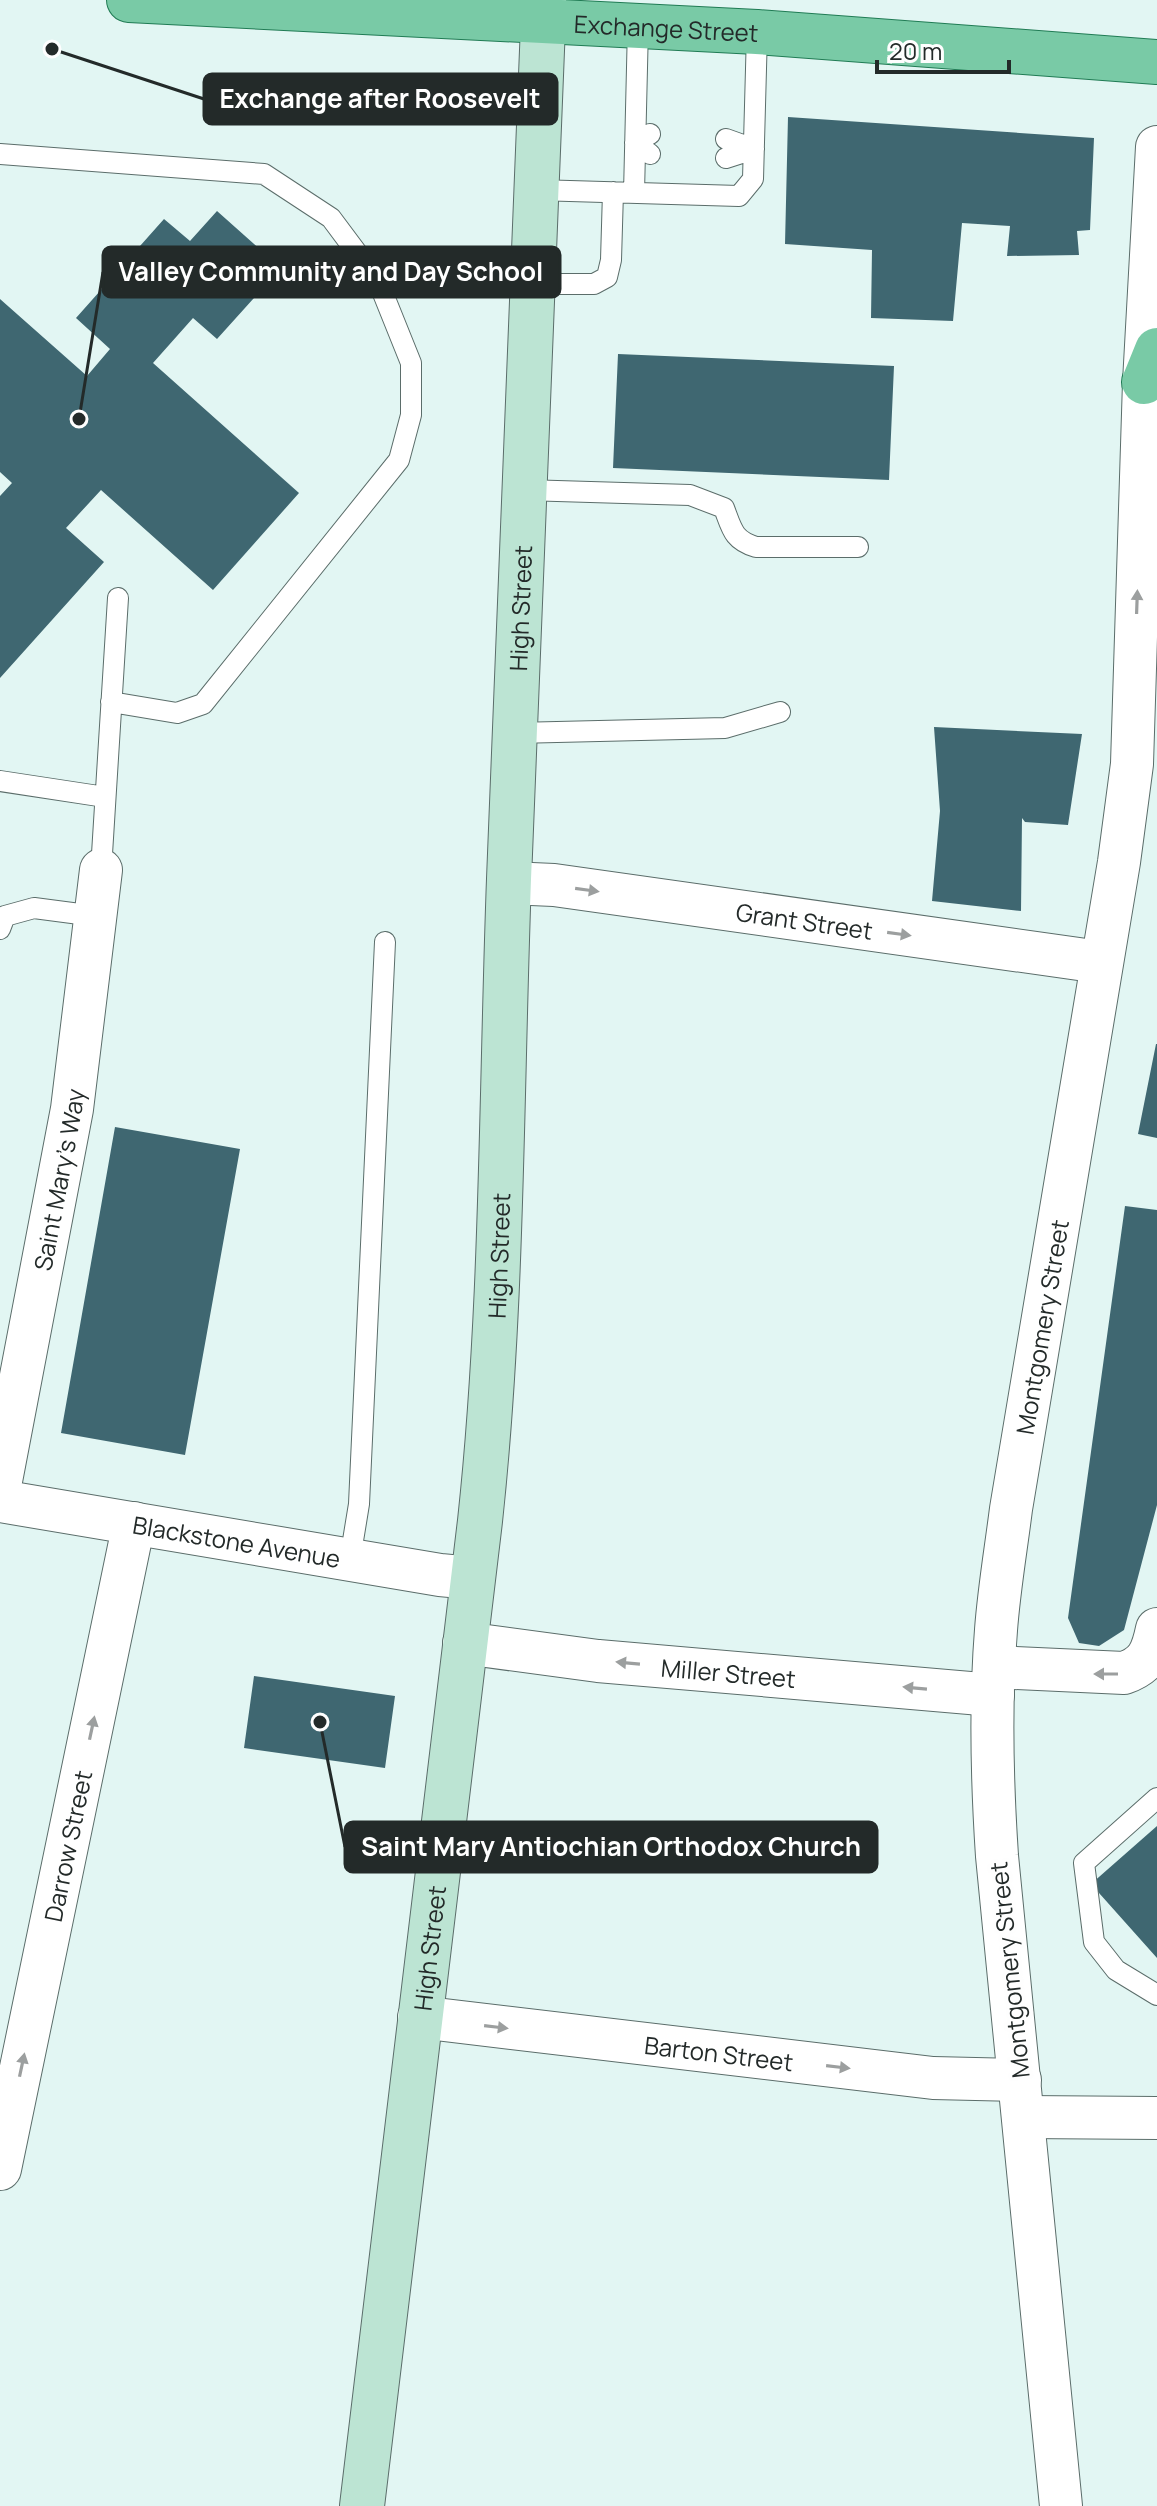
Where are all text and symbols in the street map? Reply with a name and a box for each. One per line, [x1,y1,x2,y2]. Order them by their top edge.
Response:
street label: Exchange Street [573,6,759,49]
scale bar [877,24,1009,74]
text: 20 m [889,34,942,67]
callout: Exchange after Roosevelt [204,74,557,124]
text: Exchange after Roosevelt [219,80,541,116]
callout: Valley Community and Day School [103,247,560,297]
text: Valley Community and Day School [119,253,543,289]
street label: High Street [501,545,539,672]
one-way arrow [1130,589,1143,614]
one-way arrow [574,883,599,896]
street label: Grant Street [734,894,875,946]
one-way arrow [887,927,912,940]
street label: Saint Mary's Way [25,1086,91,1273]
street label: High Street [479,1192,517,1319]
street label: Montgomery Street [1007,1217,1076,1437]
street label: Blackstone Avenue [130,1507,343,1574]
street label: Miller Street [660,1650,797,1694]
one-way arrow [615,1657,640,1670]
one-way arrow [1093,1667,1118,1680]
one-way arrow [902,1681,927,1694]
one-way arrow [86,1715,98,1740]
street label: Darrow Street [35,1767,99,1925]
callout: Saint Mary Antiochian Orthodox Church [345,1822,877,1872]
text: Saint Mary Antiochian Orthodox Church [361,1828,861,1864]
street label: Montgomery Street [981,1860,1037,2080]
street label: High Street [405,1884,453,2012]
one-way arrow [484,2020,509,2033]
street label: Barton Street [643,2027,795,2078]
one-way arrow [16,2052,28,2077]
one-way arrow [826,2061,851,2074]

